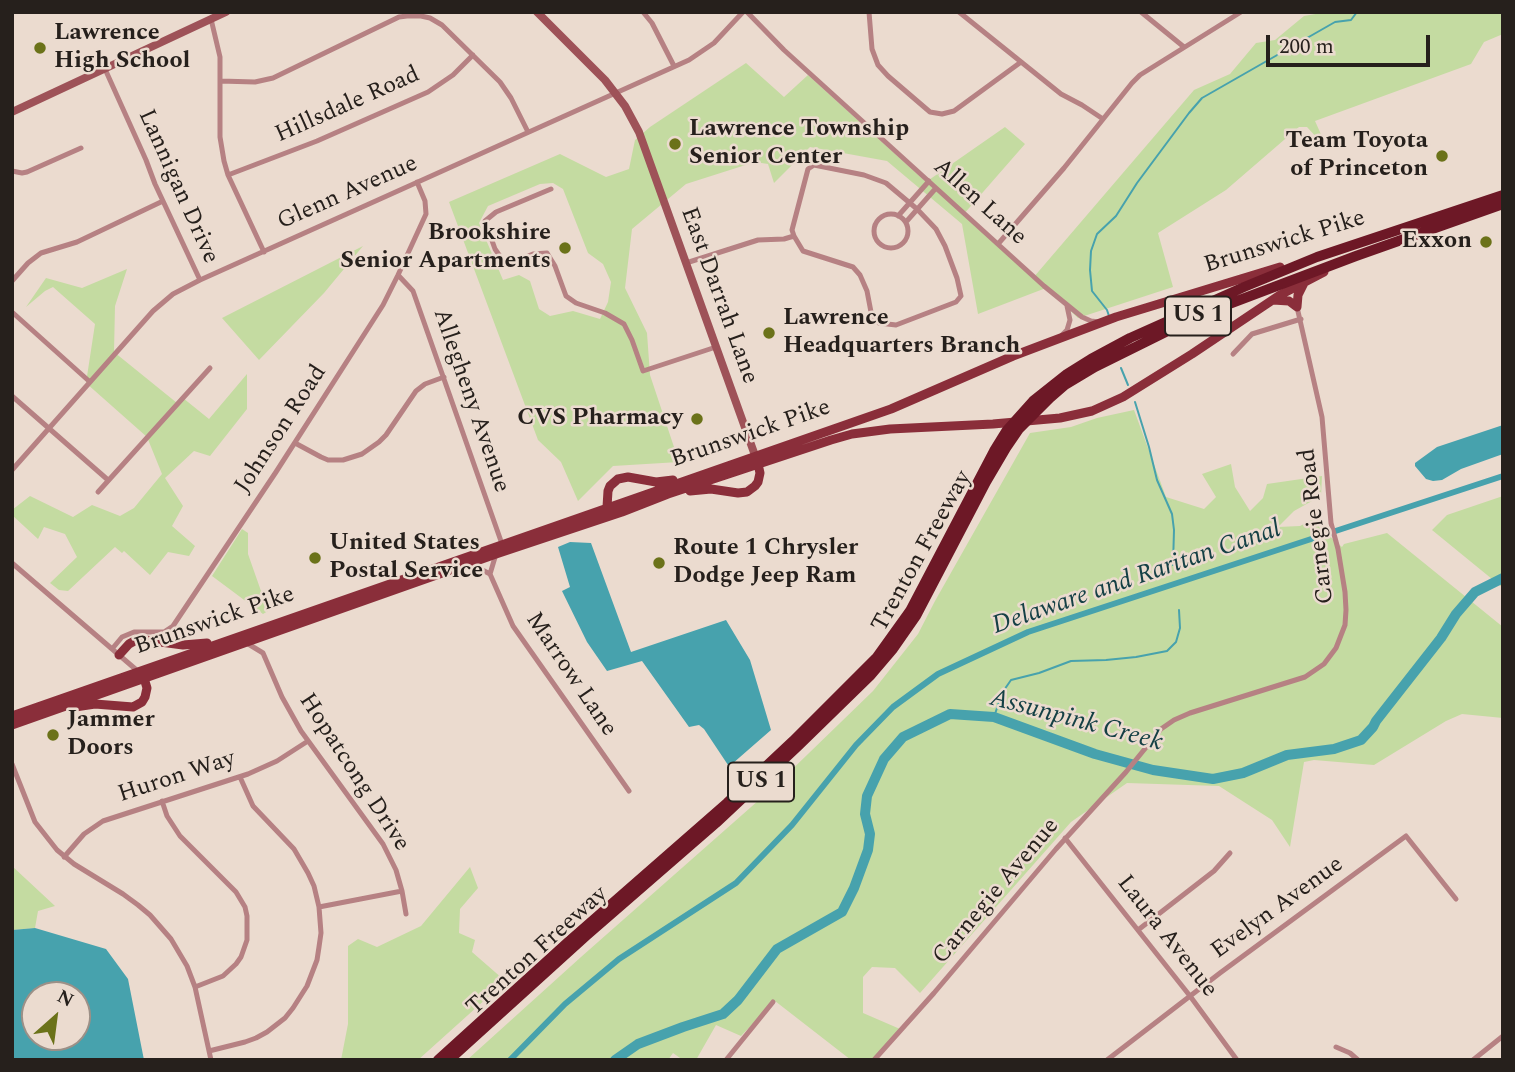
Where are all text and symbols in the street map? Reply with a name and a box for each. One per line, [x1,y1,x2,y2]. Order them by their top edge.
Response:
place label: Lawrence High School [54,20,190,76]
scale bar [1270,21,1434,65]
text: 200 m [1279,31,1334,63]
marker: Lawrence High School [32,40,48,56]
street label: Hillsdale Road [271,61,425,151]
street label: Lannigan Drive [130,106,224,268]
place label: Lawrence Township Senior Center [689,116,909,172]
place label: Team Toyota of Princeton [1286,128,1428,184]
marker: Lawrence Township Senior Center [667,136,683,152]
marker: Team Toyota of Princeton [1434,148,1450,164]
street label: Glenn Avenue [274,150,422,238]
street label: Allen Lane [926,154,1032,252]
street label: East Darrah Lane [673,204,763,388]
street label: Brunswick Pike [1201,205,1369,281]
place label: Brookshire Senior Apartments [340,220,551,276]
place label: Exxon [1402,228,1472,256]
marker: Exxon [1478,234,1494,250]
marker: Brookshire Senior Apartments [557,240,573,256]
road number: US 1 [1165,296,1231,336]
street label: Allegheny Avenue [425,305,515,497]
place label: Lawrence Headquarters Branch [783,305,1020,361]
marker: Lawrence Headquarters Branch [761,325,777,341]
street label: Johnson Road [230,360,334,500]
street label: Brunswick Pike [667,394,835,476]
place label: CVS Pharmacy [517,405,683,433]
marker: CVS Pharmacy [689,411,705,427]
street label: Carnegie Road [1294,447,1342,605]
street label: Trenton Freeway [867,466,979,638]
water label: Delaware and Raritan Canal [989,515,1285,643]
place label: United States Postal Service [329,530,483,586]
place label: Route 1 Chrysler Dodge Jeep Ram [673,535,858,591]
marker: United States Postal Service [307,550,323,566]
marker: Route 1 Chrysler Dodge Jeep Ram [651,555,667,571]
street label: Brunswick Pike [131,581,299,663]
street label: Marrow Lane [518,608,622,742]
water label: Assunpink Creek [986,684,1166,760]
street label: Hopatcong Drive [291,689,415,857]
place label: Jammer Doors [67,707,155,763]
marker: Jammer Doors [45,727,61,743]
street label: Huron Way [115,746,239,810]
road number: US 1 [728,762,794,802]
street label: Carnegie Avenue [928,813,1066,971]
street label: Evelyn Avenue [1206,851,1350,967]
street label: Laura Avenue [1109,870,1223,1004]
street label: Trenton Freeway [461,881,615,1023]
north arrow [21,981,91,1051]
text: N [51,982,79,1015]

